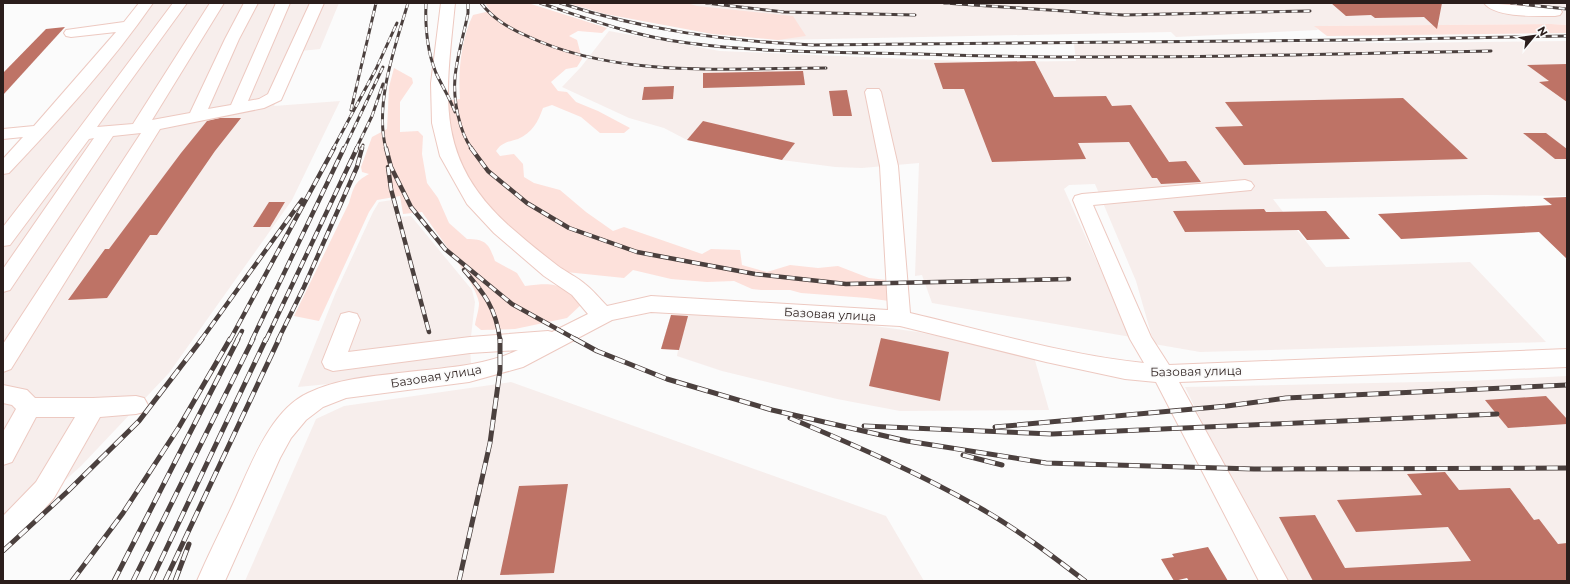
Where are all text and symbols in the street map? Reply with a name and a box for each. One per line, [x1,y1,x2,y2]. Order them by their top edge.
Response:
north arrow [1514,16,1554,56]
text: N [1534,24,1551,38]
street label: Базовая улица [784,304,876,324]
street label: Базовая улица [389,361,483,391]
street label: Базовая улица [1150,363,1242,379]

